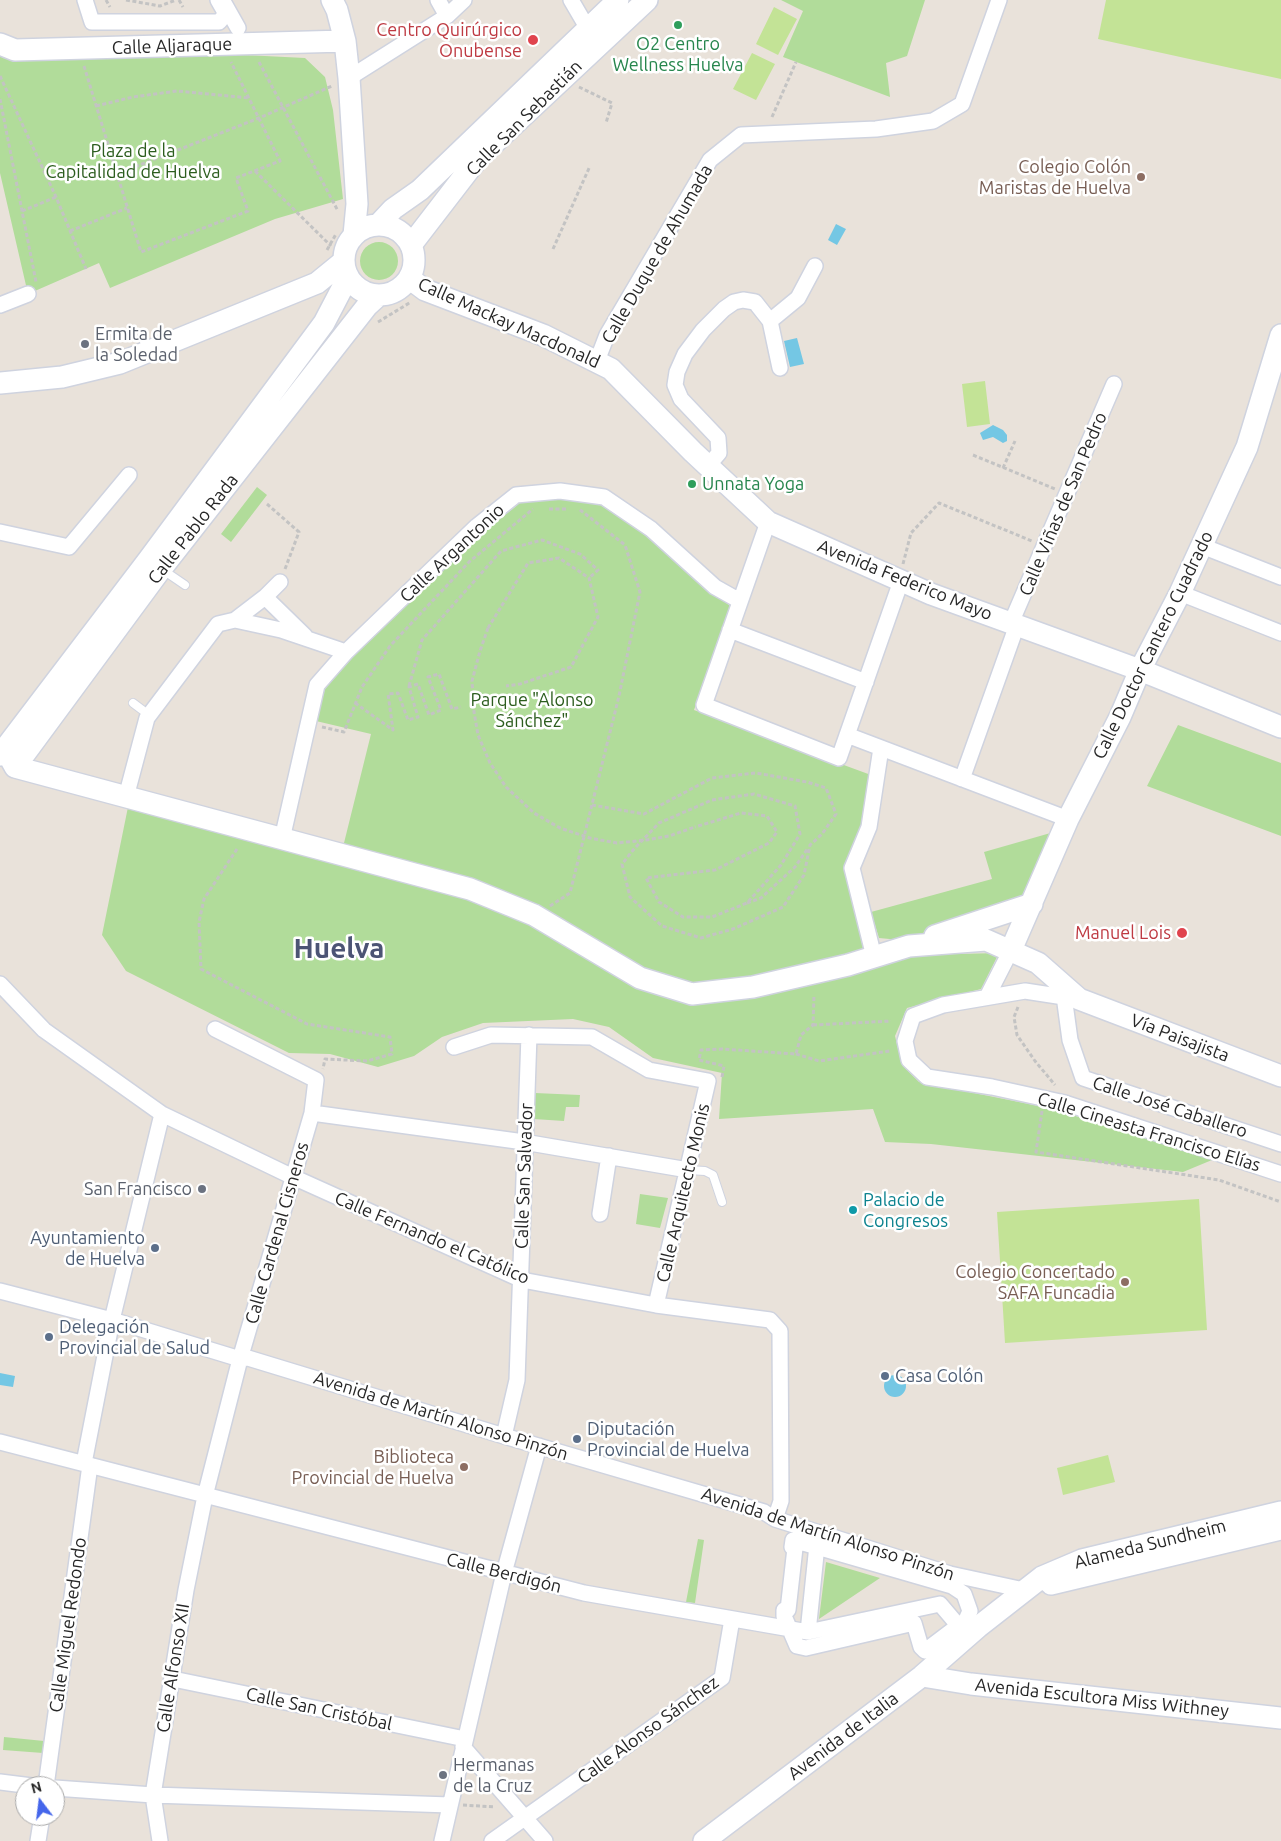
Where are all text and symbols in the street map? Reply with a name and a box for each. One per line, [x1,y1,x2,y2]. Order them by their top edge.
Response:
place label: Centro Quirúrgico Onubense [376,19,522,62]
marker: O2 Centro Wellness Huelva [672,19,684,31]
street label: Calle Aljaraque [111,33,233,59]
marker: Centro Quirúrgico Onubense [526,33,540,47]
place label: O2 Centro Wellness Huelva [612,33,744,76]
street label: Calle San Sebastián [462,56,586,180]
park label: Plaza de la Capitalidad de Huelva [45,140,221,182]
place label: Colegio Colón Maristas de Huelva [979,156,1131,198]
street label: Calle Duque de Ahumada [597,161,717,347]
marker: Colegio Colón Maristas de Huelva [1135,171,1147,183]
street label: Calle Mackay Macdonald [415,273,603,373]
place label: Ermita de la Soledad [95,323,178,366]
marker: Ermita de la Soledad [79,338,91,350]
street label: Calle Viñas de San Pedro [1014,409,1112,599]
street label: Calle Pablo Rada [143,470,243,588]
place label: Unnata Yoga [702,473,804,495]
marker: Unnata Yoga [686,478,698,490]
street label: Calle Argantonio [395,499,509,607]
street label: Calle Doctor Cantero Cuadrado [1088,527,1218,763]
street label: Avenida Federico Mayo [814,535,996,625]
park label: Parque "Alonso Sánchez" [470,689,594,732]
place label: Manuel Lois [1075,922,1171,944]
marker: Manuel Lois [1175,926,1189,940]
district label: Huelva [293,932,385,966]
street label: Vía Paisajista [1128,1009,1232,1067]
street label: Calle José Caballero [1090,1072,1250,1142]
street label: Calle Cineasta Francisco Elías [1035,1088,1263,1176]
street label: Calle Arquitecto Monis [652,1101,714,1285]
street label: Calle San Salvador [511,1103,537,1249]
street label: Calle Cardenal Cisneros [241,1140,313,1326]
place label: San Francisco [84,1178,192,1200]
marker: San Francisco [196,1183,208,1195]
street label: Calle Fernando el Católico [331,1187,533,1289]
place label: Palacio de Congresos [863,1189,948,1232]
marker: Palacio de Congresos [847,1204,859,1216]
place label: Ayuntamiento de Huelva [30,1227,145,1270]
marker: Ayuntamiento de Huelva [149,1242,161,1254]
place label: Colegio Concertado SAFA Funcadia [955,1261,1115,1304]
marker: Colegio Concertado SAFA Funcadia [1119,1276,1131,1288]
place label: Delegación Provincial de Salud [59,1316,210,1358]
marker: Delegación Provincial de Salud [43,1331,55,1343]
place label: Casa Colón [895,1365,984,1387]
street label: Avenida de Martín Alonso Pinzón [311,1367,571,1465]
marker: Casa Colón [879,1370,891,1382]
place label: Diputación Provincial de Huelva [587,1418,749,1460]
marker: Diputación Provincial de Huelva [571,1433,583,1445]
place label: Biblioteca Provincial de Huelva [292,1446,454,1488]
marker: Biblioteca Provincial de Huelva [458,1461,470,1473]
street label: Avenida de Martín Alonso Pinzón [699,1483,957,1585]
street label: Alameda Sundheim [1072,1515,1228,1573]
street label: Calle Miguel Redondo [45,1536,91,1714]
street label: Calle Berdigón [444,1548,564,1598]
street label: Calle Alfonso XII [152,1602,194,1734]
street label: Calle Alonso Sánchez [573,1671,723,1789]
street label: Avenida Escultora Miss Withney [974,1674,1230,1722]
street label: Calle San Cristóbal [244,1683,394,1735]
street label: Avenida de Italia [784,1687,902,1785]
place label: Hermanas de la Cruz [453,1754,534,1796]
marker: Hermanas de la Cruz [437,1769,449,1781]
north arrow [15,1776,65,1826]
text: N [29,1778,43,1797]

